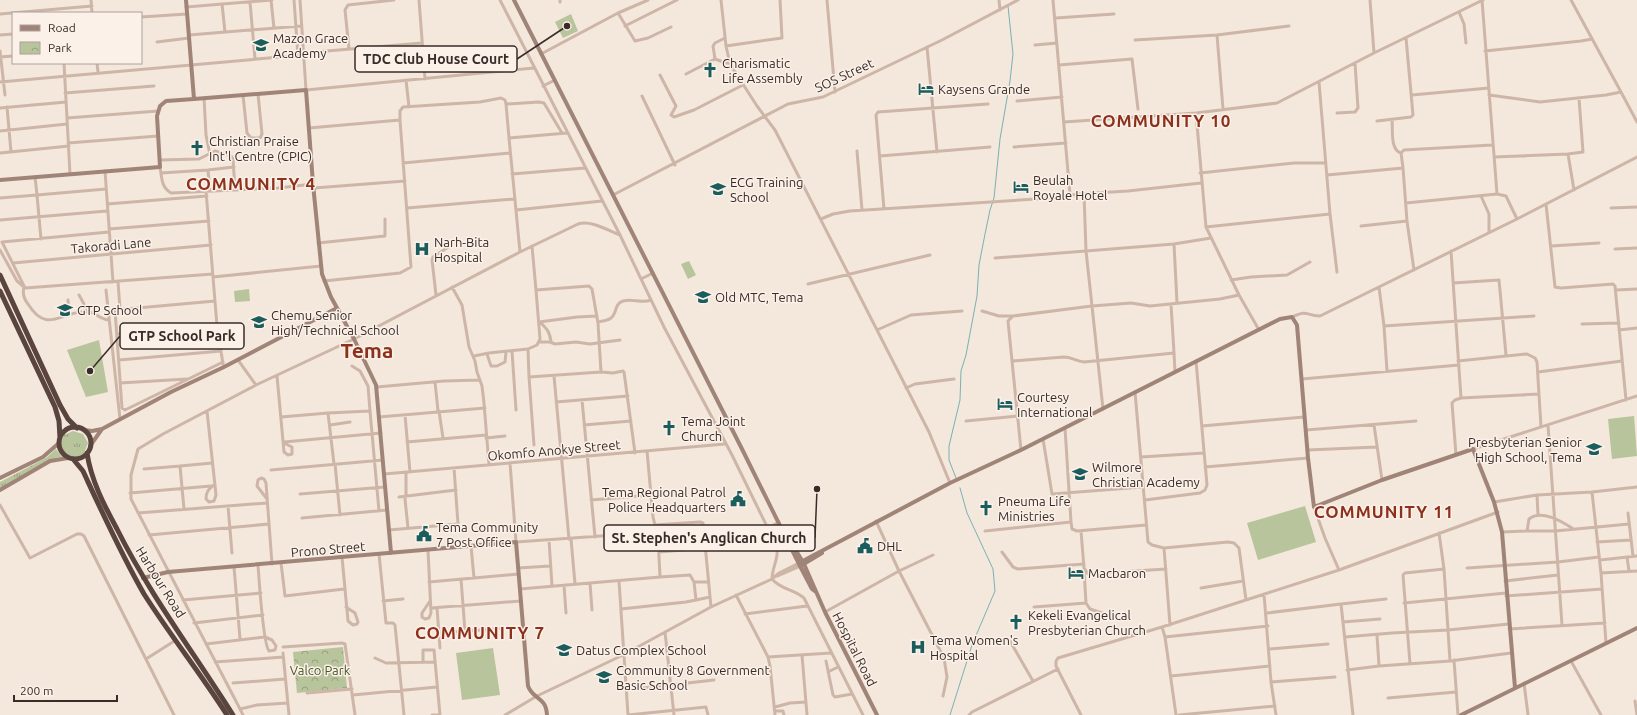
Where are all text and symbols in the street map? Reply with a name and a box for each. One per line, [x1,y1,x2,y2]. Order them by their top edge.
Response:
legend [12,12,142,64]
text: Road [48,21,76,34]
place label: Mazon Grace Academy [273,31,348,60]
school or university icon: Mazon Grace Academy [252,36,270,54]
text: Park [48,41,72,54]
callout: TDC Club House Court [355,46,517,72]
text: TDC Club House Court [363,51,509,67]
street label: SOS Street [812,55,876,95]
place label: Charismatic Life Assembly [722,56,802,85]
church icon: Charismatic Life Assembly [701,61,719,79]
hotel icon: Kaysens Grande [917,80,935,98]
place label: Kaysens Grande [938,82,1030,96]
district label: COMMUNITY 10 [1091,111,1231,130]
place label: Christian Praise Int'l Centre (CPIC) [209,134,312,164]
church icon: Christian Praise Int'l Centre (CPIC) [188,139,206,157]
place label: Beulah Royale Hotel [1033,173,1108,202]
district label: COMMUNITY 4 [186,174,316,193]
place label: ECG Training School [730,175,804,204]
hotel icon: Beulah Royale Hotel [1012,178,1030,196]
school or university icon: ECG Training School [709,180,727,198]
street label: Takoradi Lane [70,235,152,255]
place label: Narh-Bita Hospital [434,235,489,264]
hospital icon: Narh-Bita Hospital [413,240,431,258]
school or university icon: Old MTC, Tema [694,288,712,306]
place label: Old MTC, Tema [715,290,804,305]
school or university icon: GTP School [56,301,74,319]
place label: GTP School [77,303,143,317]
place label: Chemu Senior High/Technical School [271,308,400,337]
school or university icon: Chemu Senior High/Technical School [250,313,268,331]
callout: GTP School Park [120,323,244,349]
text: GTP School Park [128,328,236,344]
district label: Tema [341,338,393,362]
place label: Courtesy International [1017,390,1093,419]
hotel icon: Courtesy International [996,395,1014,413]
place label: Tema Joint Church [681,414,745,443]
church icon: Tema Joint Church [660,419,678,437]
place label: Presbyterian Senior High School, Tema [1468,435,1582,465]
street label: Okomfo Anokye Street [487,437,621,463]
school or university icon: Presbyterian Senior High School, Tema [1585,440,1603,458]
place label: Wilmore Christian Academy [1092,460,1200,489]
school or university icon: Wilmore Christian Academy [1071,465,1089,483]
place label: Tema Regional Patrol Police Headquarters [602,485,727,514]
public building icon: Tema Regional Patrol Police Headquarters [729,490,747,508]
place label: Pneuma Life Ministries [998,494,1071,523]
church icon: Pneuma Life Ministries [977,499,995,517]
district label: COMMUNITY 11 [1314,502,1454,521]
place label: Tema Community 7 Post Office [436,520,538,549]
public building icon: Tema Community 7 Post Office [415,525,433,543]
callout: St. Stephen's Anglican Church [604,525,815,551]
text: St. Stephen's Anglican Church [612,530,806,546]
public building icon: DHL [856,537,874,555]
street label: Prono Street [290,539,366,559]
place label: DHL [877,539,902,553]
street label: Harbour Road [134,544,188,620]
hotel icon: Macbaron [1067,564,1085,582]
place label: Macbaron [1088,566,1146,580]
place label: Kekeli Evangelical Presbyterian Church [1028,608,1146,637]
street label: Hospital Road [830,610,880,688]
church icon: Kekeli Evangelical Presbyterian Church [1007,613,1025,631]
district label: COMMUNITY 7 [415,623,545,642]
place label: Tema Women's Hospital [930,633,1019,662]
hospital icon: Tema Women's Hospital [909,638,927,656]
school or university icon: Datus Complex School [555,641,573,659]
place label: Datus Complex School [576,643,707,657]
park label: Valco Park [290,663,351,677]
place label: Community 8 Government Basic School [616,663,770,692]
school or university icon: Community 8 Government Basic School [595,668,613,686]
scale bar [14,677,117,703]
text: 200 m [20,684,53,697]

